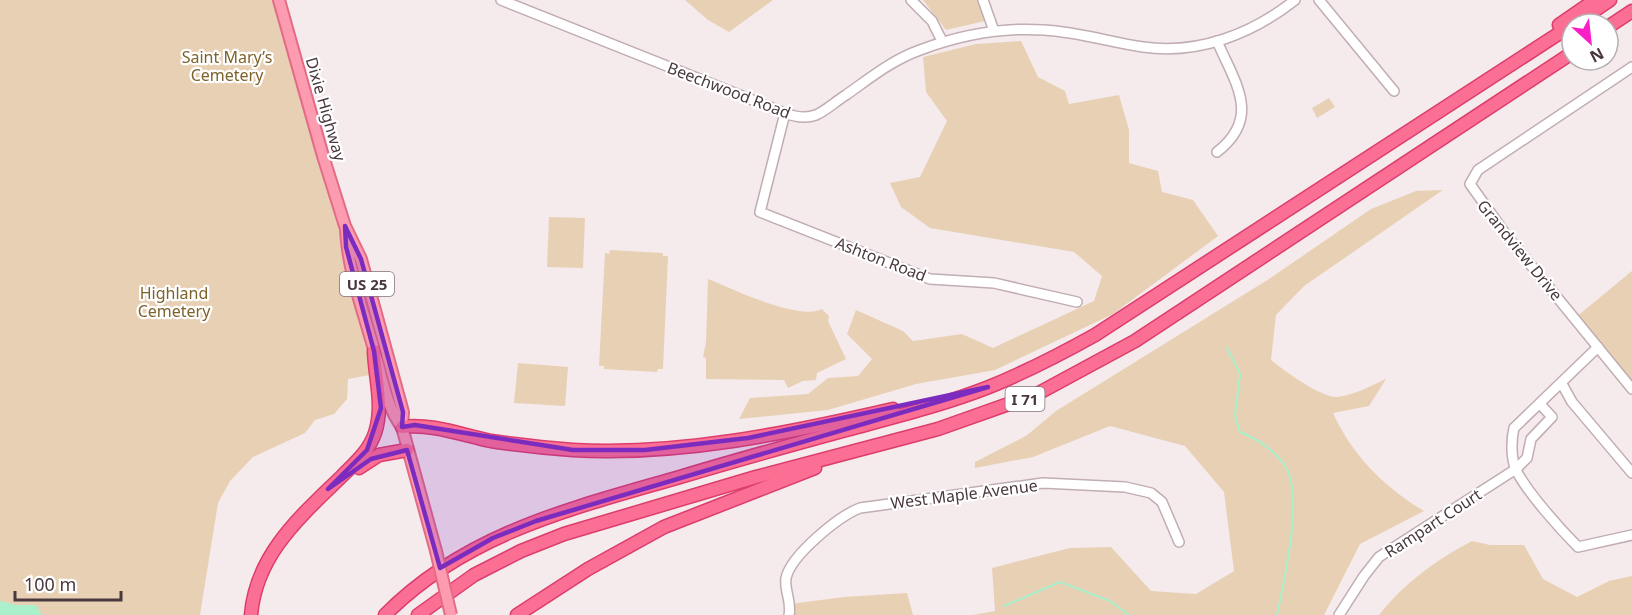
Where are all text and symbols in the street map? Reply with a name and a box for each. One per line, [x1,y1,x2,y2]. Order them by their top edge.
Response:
north arrow [1560,12,1620,72]
text: N [1586,43,1608,68]
park label: Saint Mary’s Cemetery [182,46,272,86]
street label: Dixie Highway [301,55,352,164]
street label: Beechwood Road [664,56,794,124]
street label: Grandview Drive [1472,195,1568,305]
street label: Ashton Road [832,232,930,286]
road number: US 25 [340,272,394,296]
park label: Highland Cemetery [138,282,211,322]
road number: I 71 [1006,387,1044,411]
street label: West Maple Avenue [889,474,1039,514]
street label: Rampart Court [1380,483,1486,563]
scale bar [15,564,122,602]
text: 100 m [24,572,76,596]

